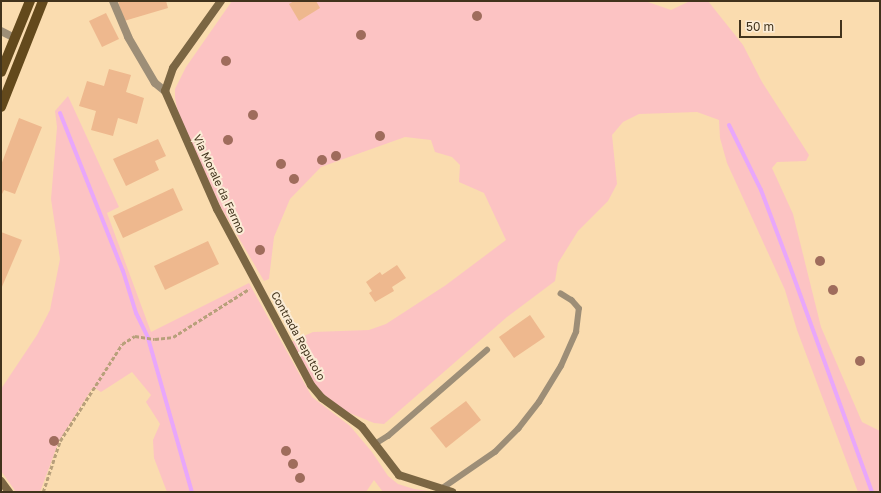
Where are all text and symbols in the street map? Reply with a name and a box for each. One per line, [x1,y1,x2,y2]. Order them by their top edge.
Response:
scale bar [741,12,844,38]
text: 50 m [746,19,774,34]
street label: Via Morale da Fermo [190,133,248,235]
street label: Contrada Reputolo [268,289,328,383]

